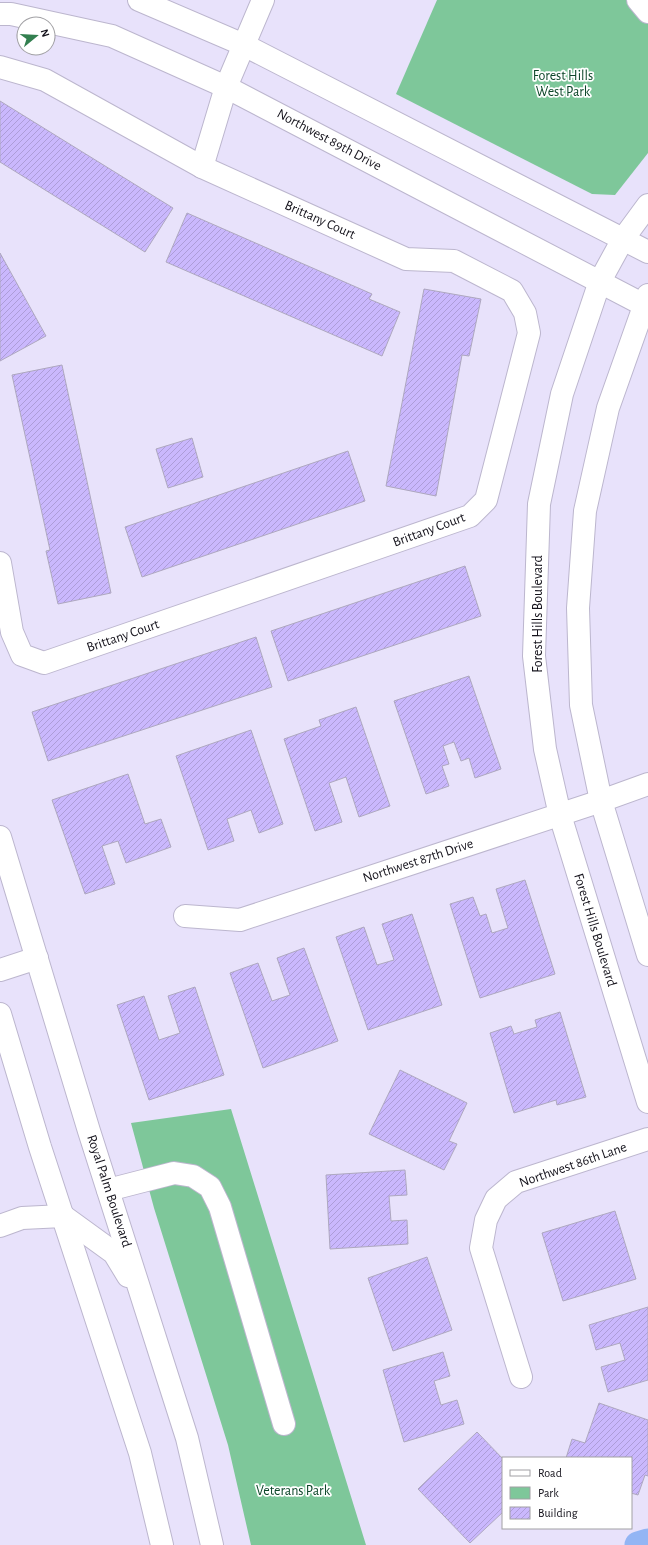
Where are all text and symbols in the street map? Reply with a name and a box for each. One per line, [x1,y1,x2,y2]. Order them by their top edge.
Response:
north arrow [16,16,56,56]
text: N [39,28,51,38]
park label: Forest Hills West Park [533,69,593,99]
street label: Northwest 89th Drive [274,107,384,173]
street label: Brittany Court [283,198,358,242]
street label: Brittany Court [391,510,467,550]
street label: Forest Hills Boulevard [531,555,545,673]
street label: Brittany Court [85,617,162,655]
street label: Northwest 87th Drive [361,837,475,885]
street label: Forest Hills Boulevard [571,872,619,988]
street label: Royal Palm Boulevard [84,1133,134,1249]
street label: Northwest 86th Lane [517,1140,629,1190]
legend [502,1457,632,1529]
text: Road [538,1467,562,1479]
park label: Veterans Park [256,1484,331,1498]
text: Park [538,1487,559,1499]
text: Building [538,1507,578,1519]

